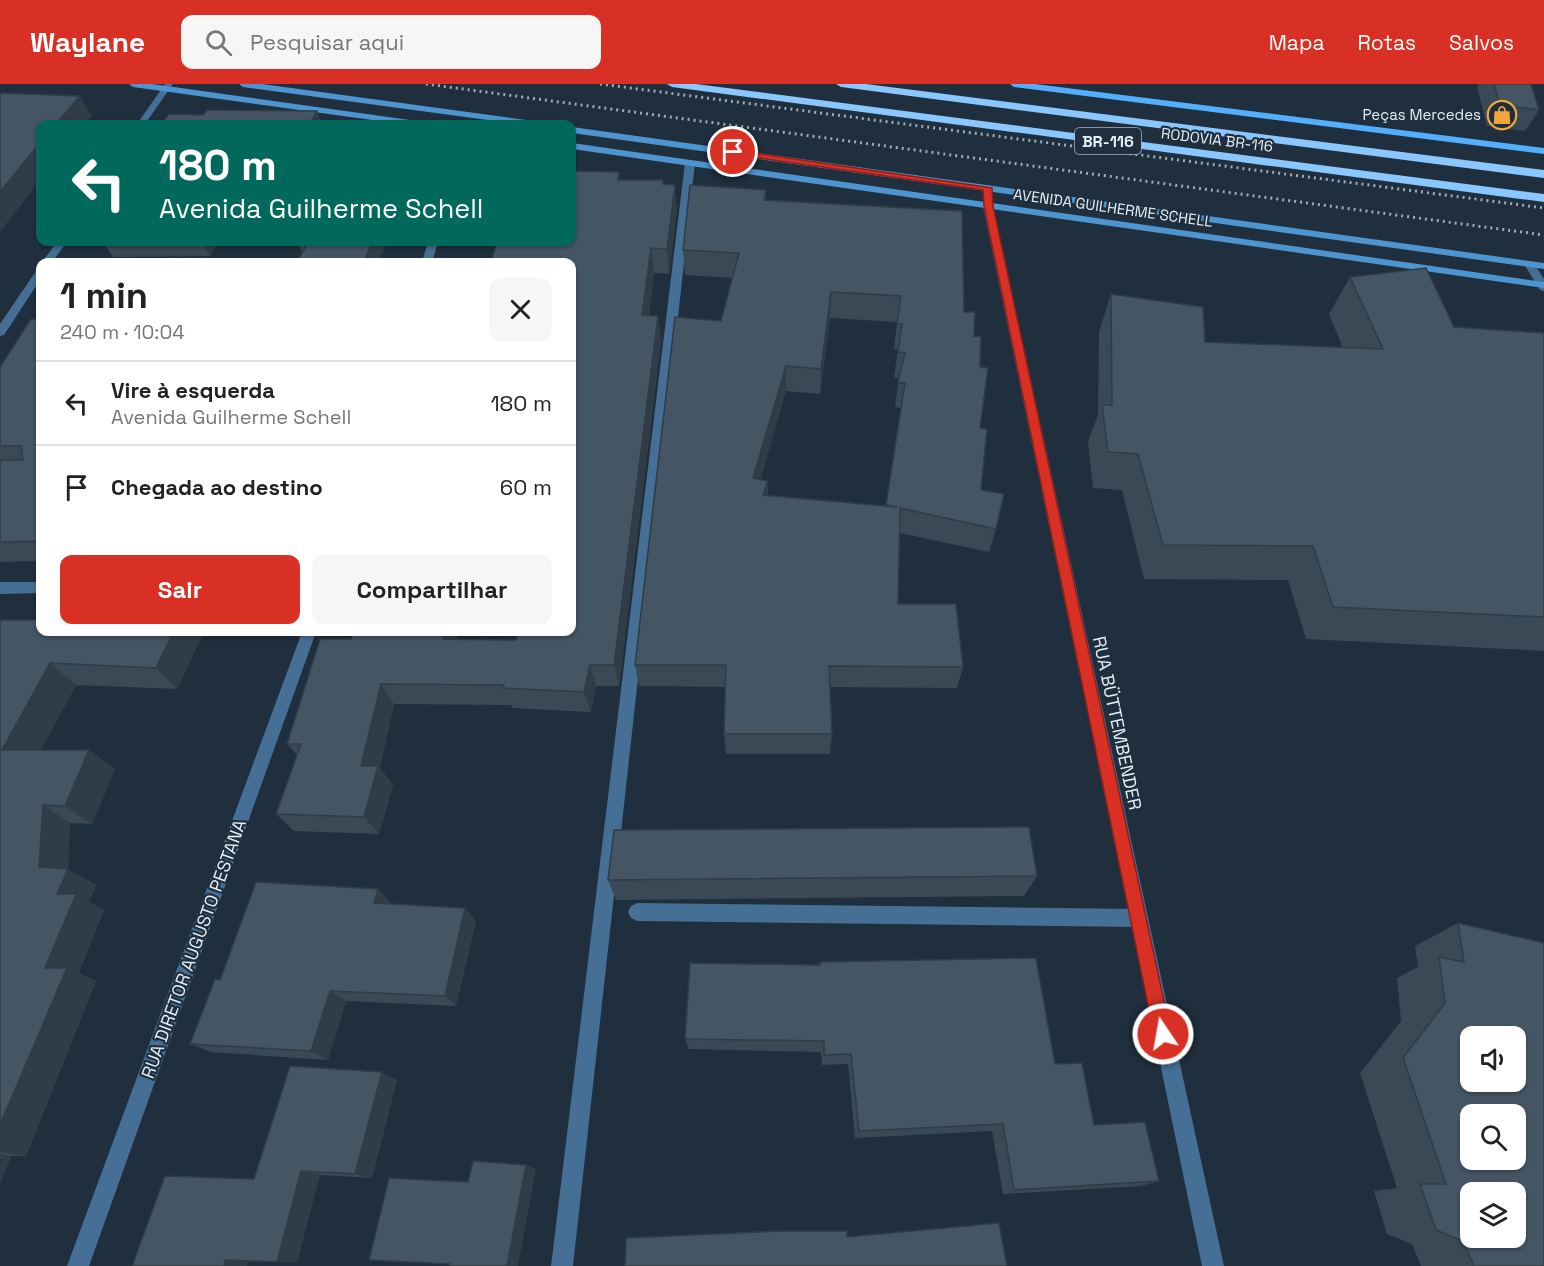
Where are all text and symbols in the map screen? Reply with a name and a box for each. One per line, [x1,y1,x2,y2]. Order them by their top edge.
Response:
search box [181,15,601,69]
text: Waylane [30,24,145,60]
icon: search [202,26,235,59]
text: Pesquisar aqui [250,28,404,56]
text: Mapa [1269,29,1324,56]
text: Rotas [1357,29,1416,56]
text: Salvos [1449,29,1514,56]
shop icon: Peças Mercedes [1486,99,1518,131]
place label: Peças Mercedes [1363,105,1481,124]
street label: RODOVIA BR-116 [1160,123,1274,156]
pin [707,126,758,177]
road number: BR-116 [1075,128,1141,154]
icon: arrive [716,135,749,168]
text: 180 m [159,139,277,192]
icon: left [60,144,138,222]
street label: AVENIDA GUILHERME SCHELL [1012,184,1214,231]
text: Avenida Guilherme Schell [159,191,483,226]
text: 1 min [60,273,148,319]
button: close [489,278,552,341]
text: 240 m · 10:04 [60,319,185,345]
text: Vire à esquerda [111,376,275,404]
icon: left [60,387,93,420]
text: 180 m [490,389,552,417]
text: Avenida Guilherme Schell [111,404,351,430]
icon: arrive [60,471,93,504]
text: Chegada ao destino [111,473,323,501]
text: 60 m [500,473,552,501]
button: Sair [60,555,300,624]
button: Compartilhar [312,555,552,624]
street label: RUA BÜTTEMBENDER [1088,634,1147,812]
street label: RUA DIRETOR AUGUSTO PESTANA [136,816,251,1081]
position arrow [1131,1002,1195,1066]
map controls [1460,1026,1526,1248]
button: sound [1460,1026,1526,1092]
button: search [1460,1104,1526,1170]
button: layers [1460,1182,1526,1248]

